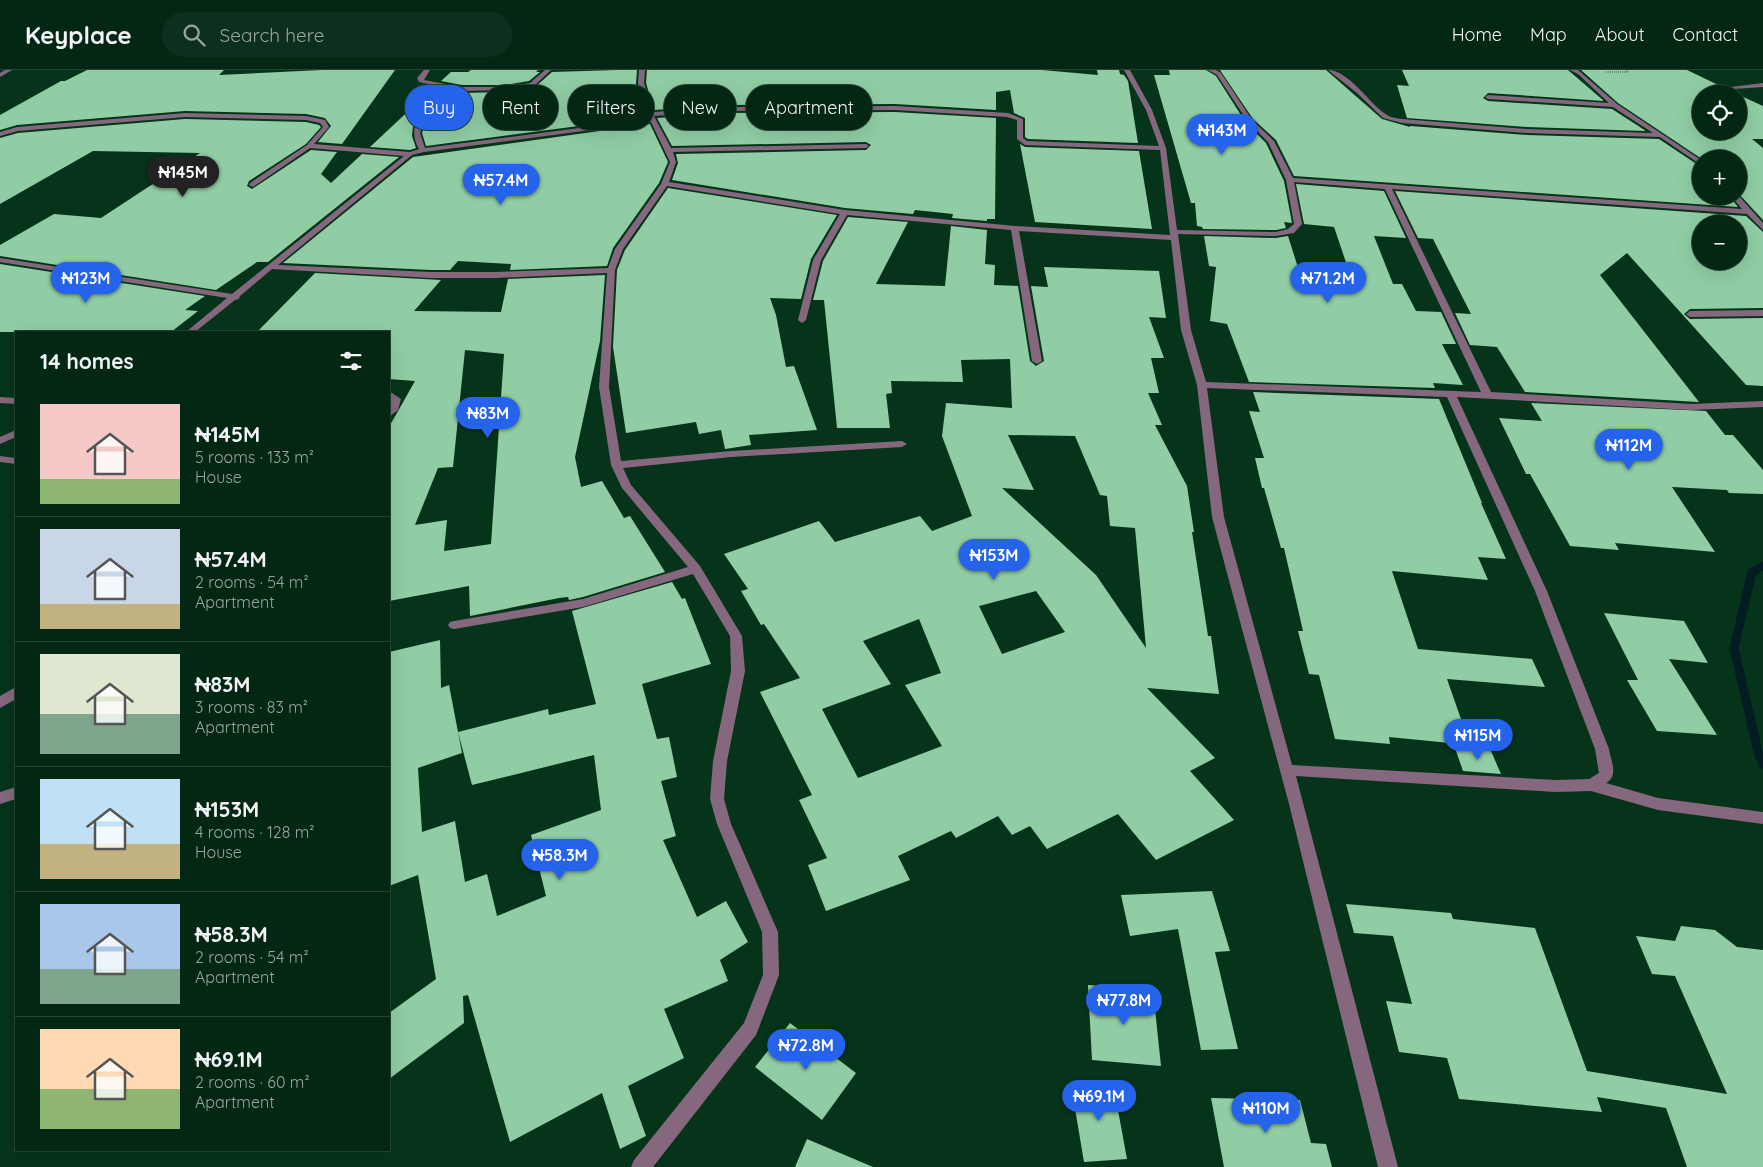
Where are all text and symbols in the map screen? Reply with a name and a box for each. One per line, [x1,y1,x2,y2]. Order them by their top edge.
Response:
search box [162,12,512,57]
text: Keyplace [25,20,132,50]
icon: search [180,21,208,49]
text: Search here [220,23,325,47]
text: Home [1452,23,1502,46]
text: Map [1530,23,1567,46]
text: About [1595,23,1645,46]
text: Contact [1673,23,1738,46]
chip: Buy [405,85,473,130]
chip: Rent [483,85,558,130]
chip: Filters [568,85,654,130]
chip: New [664,85,736,130]
chip: Apartment [746,85,872,130]
map controls [1692,85,1747,270]
button: locate [1692,85,1747,140]
pin: ₦143M [1187,114,1257,156]
text: ₦143M [1197,120,1247,140]
button: + [1692,150,1747,205]
pin: ₦145M [148,156,218,198]
text: ₦145M [158,162,208,182]
pin: ₦57.4M [460,164,542,206]
text: ₦57.4M [474,170,528,190]
button: − [1692,215,1747,270]
pin: ₦123M [51,262,121,304]
pin: ₦71.2M [1287,262,1369,304]
text: ₦123M [62,268,110,288]
text: ₦71.2M [1301,268,1355,288]
icon: filters [337,347,365,375]
text: 14 homes [40,348,134,374]
pin: ₦83M [458,396,518,439]
text: ₦83M [467,403,509,423]
text: ₦145M [195,421,260,447]
icon: home [80,424,140,484]
pin: ₦112M [1594,428,1664,471]
text: ₦112M [1606,435,1652,455]
text: 5 rooms · 133 m² [195,447,314,467]
text: House [195,467,242,487]
pin: ₦153M [959,538,1029,581]
text: ₦153M [970,545,1018,565]
text: ₦57.4M [195,546,267,572]
icon: home [80,549,140,609]
text: 2 rooms · 54 m² [195,572,309,592]
text: Apartment [195,592,275,612]
text: ₦83M [195,671,250,697]
icon: home [80,674,140,734]
text: 3 rooms · 83 m² [195,697,308,717]
text: Apartment [195,717,275,737]
pin: ₦115M [1443,718,1513,761]
text: ₦115M [1455,725,1501,745]
text: ₦153M [195,796,259,822]
icon: home [80,799,140,859]
text: 4 rooms · 128 m² [195,822,314,842]
pin: ₦58.3M [519,838,601,881]
text: House [195,842,242,862]
text: ₦58.3M [532,845,588,865]
text: ₦58.3M [195,921,268,947]
icon: home [80,924,140,984]
text: 2 rooms · 54 m² [195,947,309,967]
text: Apartment [195,967,275,987]
pin: ₦77.8M [1083,984,1165,1026]
text: ₦77.8M [1097,990,1151,1010]
pin: ₦72.8M [765,1028,847,1071]
text: ₦72.8M [778,1035,834,1055]
text: ₦69.1M [195,1046,263,1072]
icon: home [80,1049,140,1109]
text: 2 rooms · 60 m² [195,1072,309,1092]
pin: ₦69.1M [1058,1080,1140,1122]
text: ₦69.1M [1073,1086,1125,1106]
text: Apartment [195,1092,275,1112]
pin: ₦110M [1231,1092,1301,1134]
text: ₦110M [1242,1098,1290,1118]

